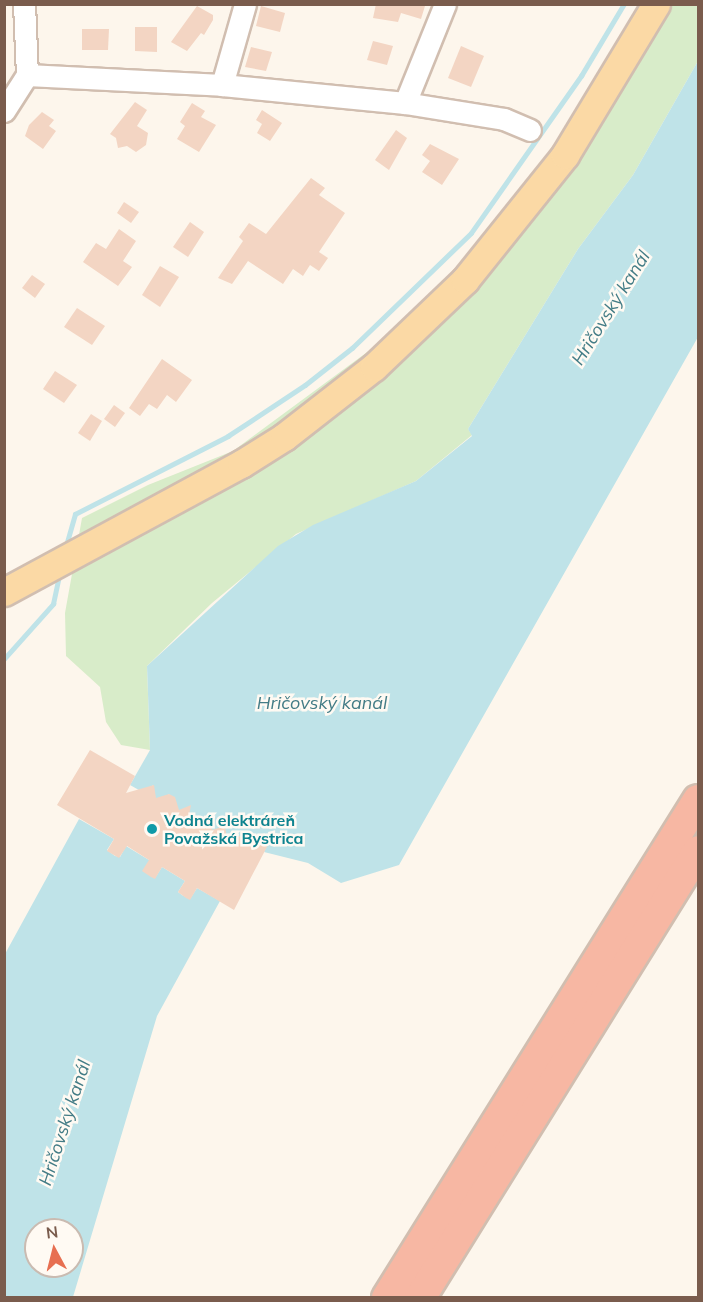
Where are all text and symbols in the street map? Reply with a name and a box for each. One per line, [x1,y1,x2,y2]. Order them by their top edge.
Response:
water label: Hričovský kanál [567,247,655,369]
water label: Hričovský kanál [257,692,387,714]
place label: Vodná elektráreň Považská Bystrica [164,810,303,848]
marker: Vodná elektráreň Považská Bystrica [145,822,159,836]
water label: Hričovský kanál [35,1058,95,1188]
north arrow [24,1218,84,1278]
text: N [45,1221,59,1243]

